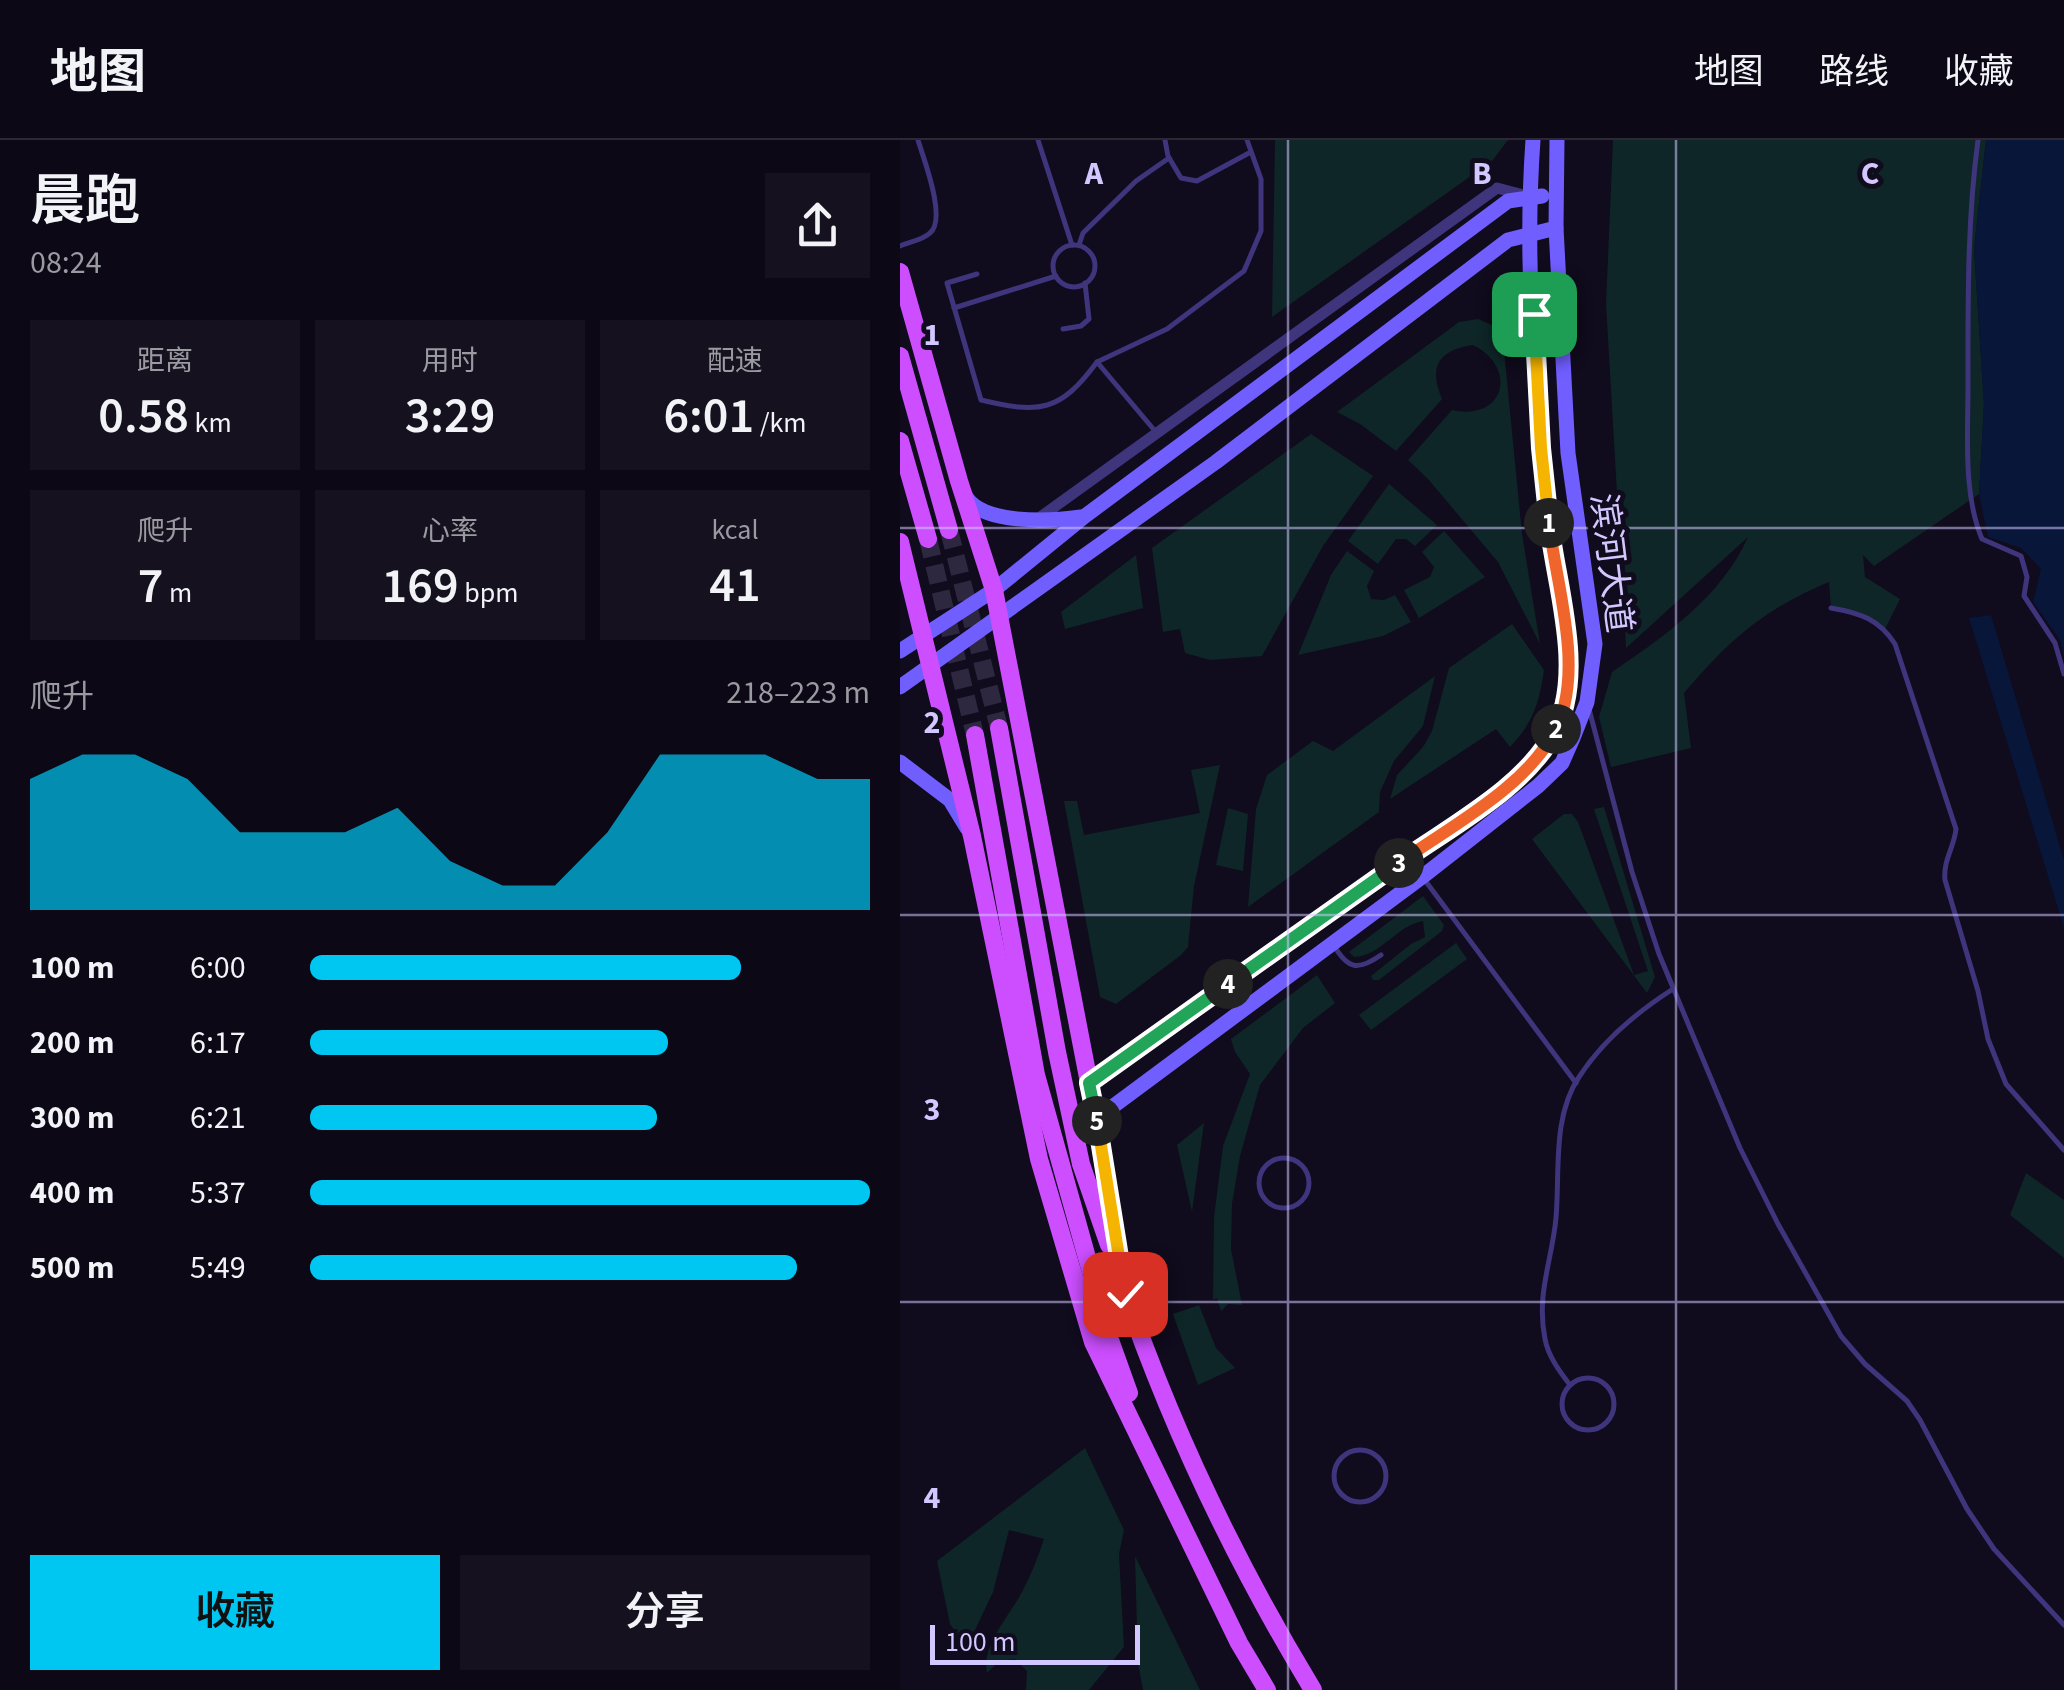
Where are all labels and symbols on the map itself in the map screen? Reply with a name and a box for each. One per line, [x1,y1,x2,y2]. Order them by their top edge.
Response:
text: A [1084,151,1104,197]
text: B [1472,151,1492,197]
text: C [1861,151,1879,197]
pin [1492,272,1577,357]
text: 1 [924,312,940,358]
street label: 滨河大道 [1578,491,1644,636]
pin: 1 [1524,498,1574,548]
text: 2 [924,700,940,746]
pin: 2 [1531,704,1581,754]
pin: 3 [1374,838,1424,888]
pin: 4 [1203,959,1253,1009]
text: 3 [924,1087,940,1133]
pin: 5 [1072,1096,1122,1146]
pin [1083,1252,1168,1337]
text: 4 [924,1475,941,1521]
scale bar [930,1620,1140,1664]

